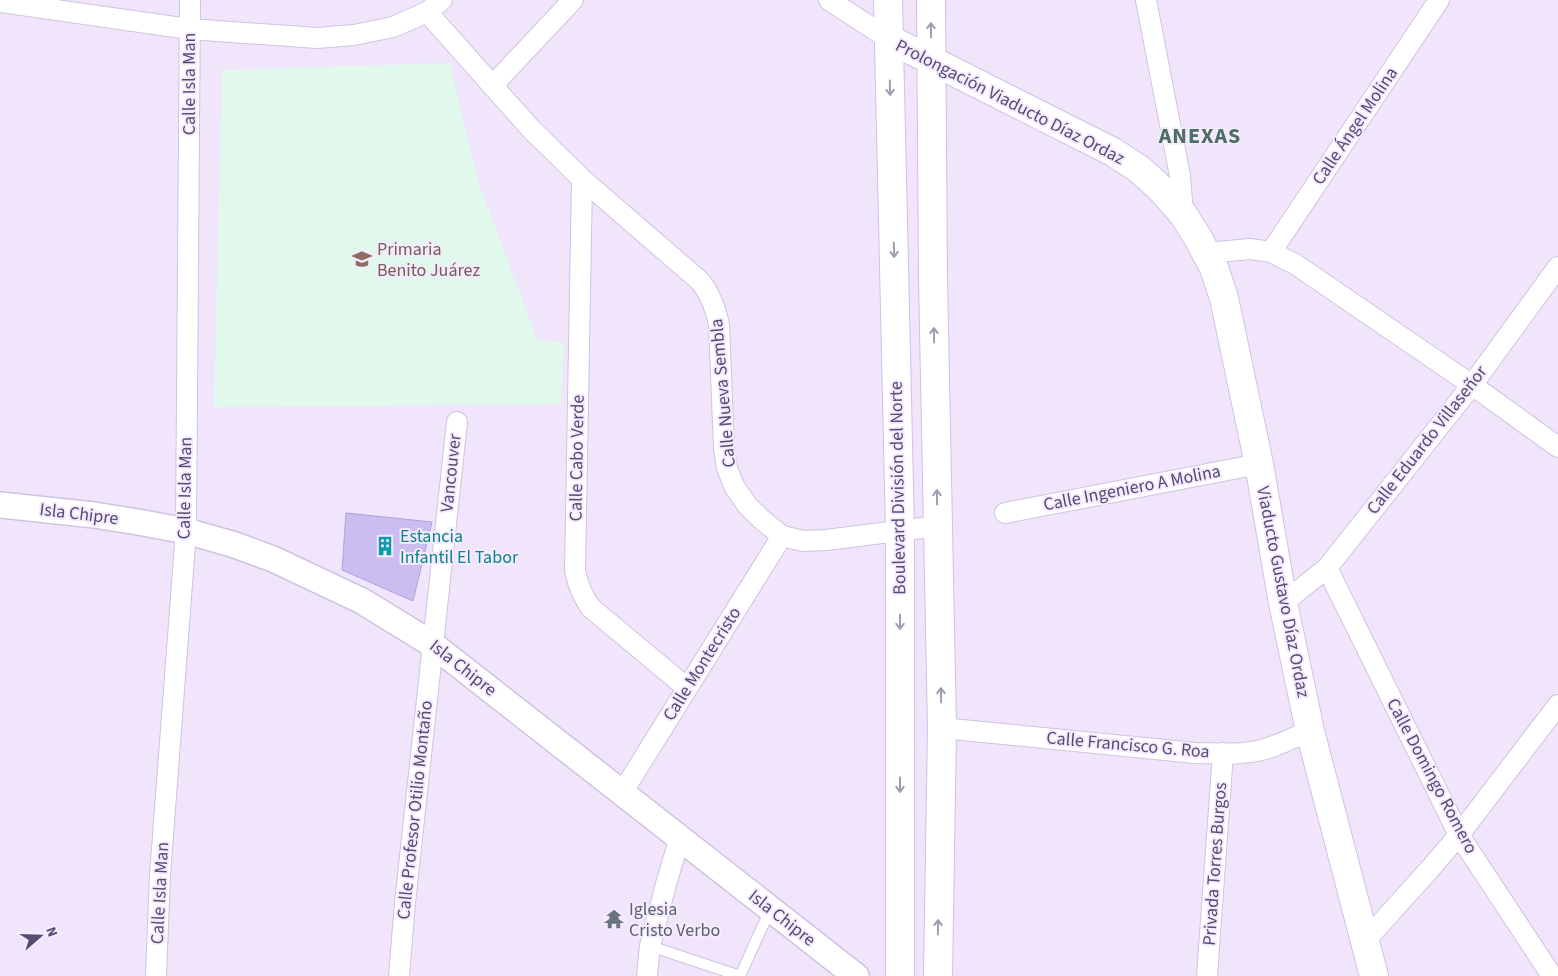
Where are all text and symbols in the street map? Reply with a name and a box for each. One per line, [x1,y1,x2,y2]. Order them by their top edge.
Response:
one-way arrow [926,22,936,38]
street label: Calle Isla Man [177,33,202,135]
street label: Prolongación Viaducto Díaz Ordaz [891,33,1129,171]
street label: Calle Ángel Molina [1306,62,1404,190]
one-way arrow [885,79,895,95]
district label: ANEXAS [1158,120,1241,152]
place label: Primaria Benito Juárez [377,237,480,283]
one-way arrow [889,242,898,258]
school or university icon: Primaria Benito Juárez [351,248,373,270]
street label: Calle Nueva Sembla [704,318,742,468]
one-way arrow [929,327,939,344]
street label: Calle Eduardo Villaseñor [1361,360,1494,520]
street label: Boulevard División del Norte [884,381,912,595]
street label: Calle Cabo Verde [563,394,591,522]
street label: Vancouver [434,432,468,513]
street label: Calle Isla Man [172,436,198,540]
street label: Calle Ingeniero A Molina [1041,459,1223,517]
street label: Viaducto Gustavo Díaz Ordaz [1250,484,1316,700]
one-way arrow [932,490,942,506]
street label: Isla Chipre [38,497,120,531]
place label: Estancia Infantil El Tabor [400,524,519,570]
building icon: Estancia Infantil El Tabor [374,535,396,557]
street label: Calle Montecristo [657,602,747,726]
one-way arrow [895,614,905,630]
street label: Isla Chipre [424,634,502,702]
one-way arrow [936,687,946,704]
street label: Calle Domingo Romero [1380,694,1484,858]
street label: Calle Profesor Otilio Montaño [391,699,439,921]
street label: Calle Francisco G. Roa [1045,725,1211,765]
one-way arrow [895,776,905,793]
street label: Privada Torres Burgos [1197,781,1233,947]
street label: Calle Isla Man [145,841,175,945]
street label: Isla Chipre [743,884,821,952]
place label: Iglesia Cristo Verbo [629,897,720,943]
temple icon: Iglesia Cristo Verbo [603,908,625,930]
north arrow [15,911,65,961]
one-way arrow [934,920,943,936]
text: N [40,924,62,940]

